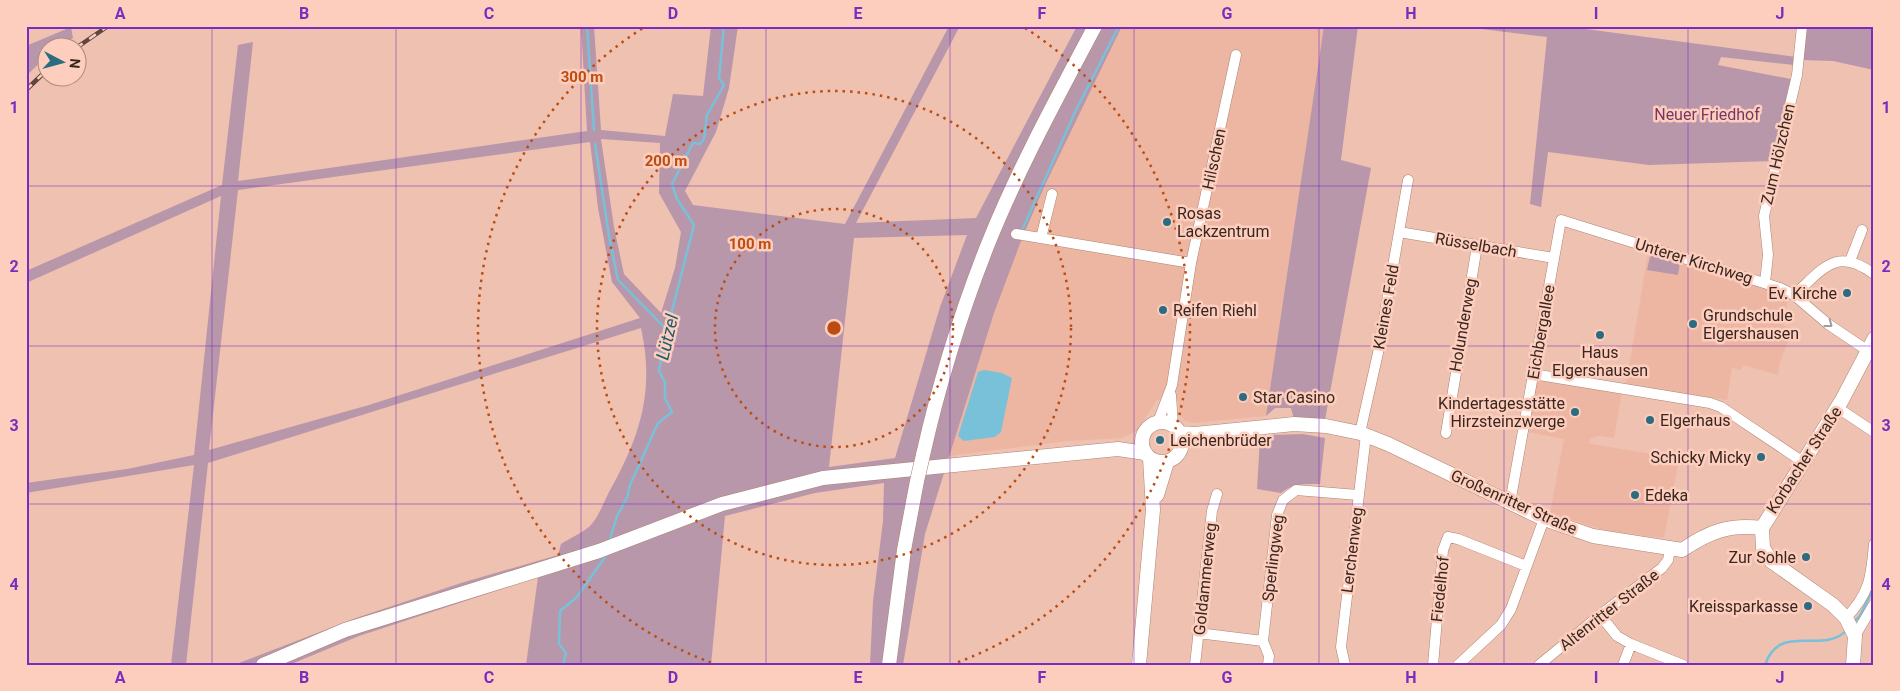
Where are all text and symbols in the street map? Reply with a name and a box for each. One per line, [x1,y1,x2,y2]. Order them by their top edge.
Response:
text: A [115,4,126,23]
text: B [299,4,309,23]
text: C [484,4,494,23]
text: D [668,4,678,23]
text: E [854,4,863,23]
text: F [1038,4,1047,23]
text: G [1222,4,1233,23]
text: H [1405,4,1417,23]
text: I [1594,4,1598,23]
text: J [1776,4,1784,23]
north arrow [38,38,88,88]
text: N [66,58,83,69]
text: 300 m [561,68,603,86]
text: 1 [9,98,19,117]
text: 1 [1881,98,1891,117]
street label: Zum Hölzchen [1757,102,1799,206]
park label: Neuer Friedhof [1654,105,1760,124]
street label: Hilschen [1198,127,1230,191]
text: 200 m [645,152,687,170]
place label: Rosas Lackzentrum [1177,204,1269,241]
marker: Rosas Lackzentrum [1161,216,1173,228]
street label: Rüsselbach [1434,228,1518,262]
street label: Unterer Kirchweg [1633,234,1755,288]
text: 100 m [729,235,771,253]
text: 2 [9,257,19,276]
text: 2 [1881,257,1891,276]
street label: Kleines Feld [1369,263,1403,351]
street label: Holunderweg [1445,277,1481,373]
street label: Eichbergallee [1523,283,1559,381]
place label: Ev. Kirche [1768,284,1837,303]
marker: Ev. Kirche [1841,287,1853,299]
place label: Reifen Riehl [1173,301,1257,320]
marker: Reifen Riehl [1157,304,1169,316]
place label: Grundschule Elgershausen [1703,306,1799,343]
water label: Lützel [652,311,683,362]
marker: Grundschule Elgershausen [1687,318,1699,330]
one-way arrow [1823,318,1833,327]
centre of rings [825,319,843,337]
marker: Haus Elgershausen [1594,329,1606,341]
place label: Haus Elgershausen [1552,343,1648,380]
place label: Star Casino [1253,388,1335,407]
marker: Star Casino [1237,391,1249,403]
place label: Kindertagesstätte Hirzsteinzwerge [1438,394,1565,431]
street label: Korbacher Straße [1762,403,1846,517]
marker: Kindertagesstätte Hirzsteinzwerge [1569,406,1581,418]
place label: Elgerhaus [1660,411,1730,430]
marker: Elgerhaus [1644,414,1656,426]
text: 3 [9,416,19,435]
text: 3 [1881,416,1891,435]
place label: Leichenbrüder [1170,431,1272,450]
marker: Leichenbrüder [1154,434,1166,446]
place label: Schicky Micky [1650,448,1751,467]
marker: Schicky Micky [1755,451,1767,463]
street label: Großenritter Straße [1448,466,1580,538]
place label: Edeka [1645,486,1688,505]
marker: Edeka [1629,489,1641,501]
street label: Lerchenweg [1337,506,1367,594]
street label: Sperlingweg [1258,513,1288,603]
street label: Goldammerweg [1190,522,1220,636]
place label: Zur Sohle [1729,548,1796,567]
marker: Zur Sohle [1800,551,1812,563]
street label: Fiedelhof [1427,555,1453,623]
street label: Altenritter Straße [1555,565,1663,655]
text: 4 [9,575,19,594]
text: 4 [1881,575,1891,594]
place label: Kreissparkasse [1689,597,1798,616]
marker: Kreissparkasse [1802,600,1814,612]
text: A [115,668,126,687]
text: B [299,668,309,687]
text: C [484,668,494,687]
text: D [668,668,678,687]
text: E [854,668,863,687]
text: F [1038,668,1047,687]
text: G [1222,668,1233,687]
text: H [1405,668,1417,687]
text: I [1594,668,1598,687]
text: J [1776,668,1784,687]

